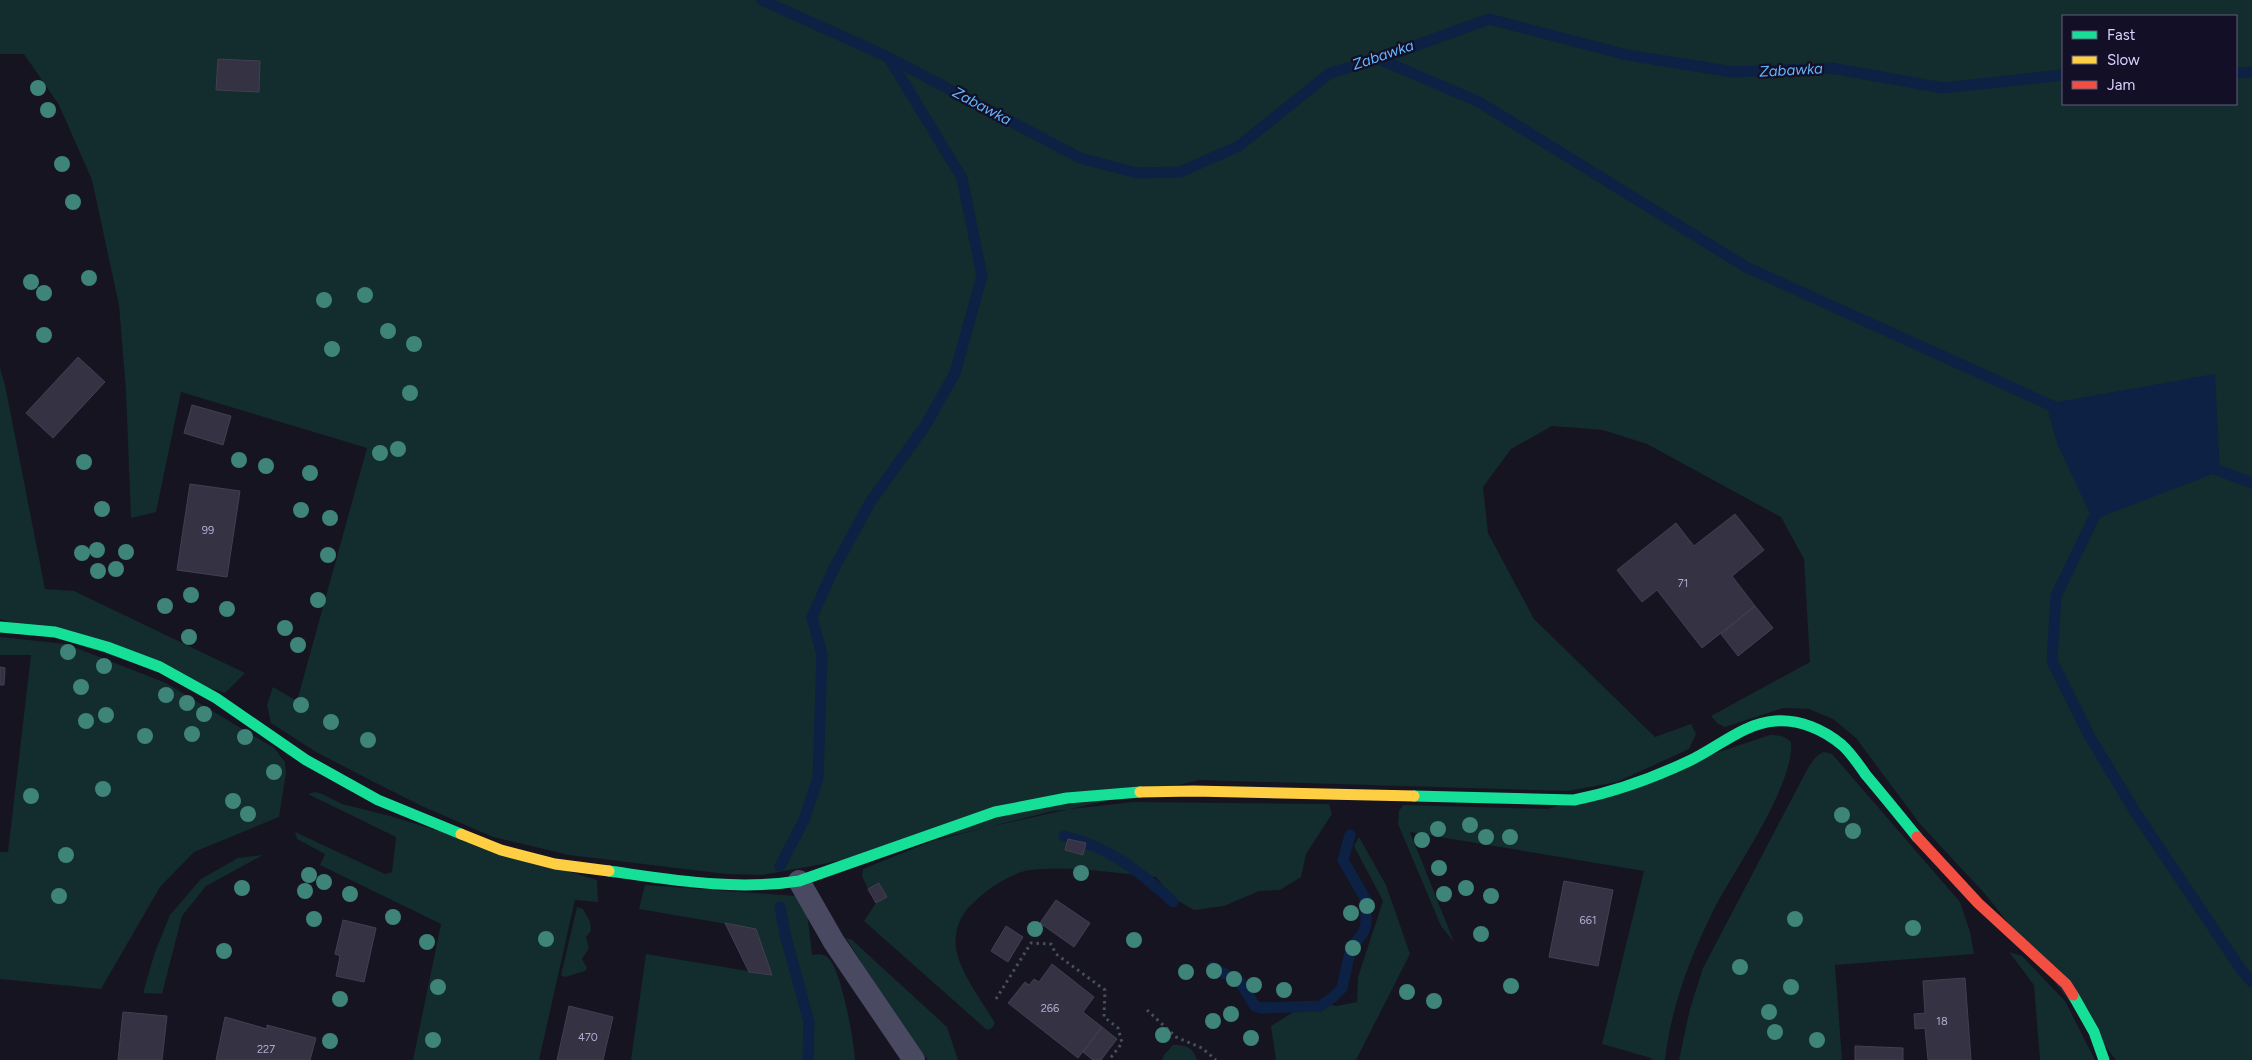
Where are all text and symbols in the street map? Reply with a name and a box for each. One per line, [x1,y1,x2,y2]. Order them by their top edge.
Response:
legend [2062,15,2237,105]
text: Fast [2107,26,2136,44]
water label: Zabawka [1350,36,1416,74]
text: Slow [2107,51,2140,69]
water label: Zabawka [1759,59,1823,81]
text: Jam [2107,76,2135,94]
water label: Zabawka [950,83,1015,129]
house number: 99 [202,524,214,537]
house number: 71 [1678,577,1688,590]
house number: 661 [1580,914,1597,927]
house number: 266 [1041,1002,1059,1015]
house number: 18 [1936,1015,1948,1028]
house number: 470 [578,1031,598,1044]
house number: 227 [257,1043,275,1056]

